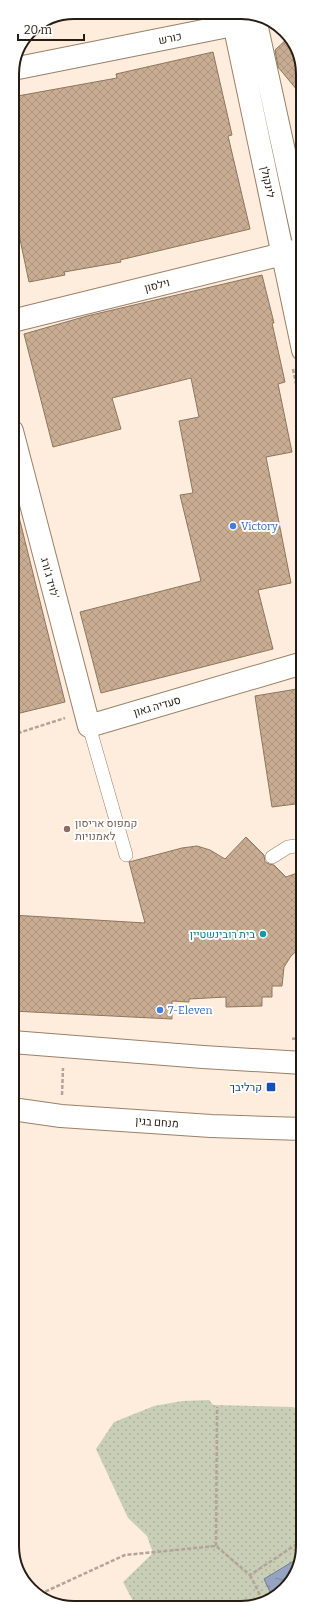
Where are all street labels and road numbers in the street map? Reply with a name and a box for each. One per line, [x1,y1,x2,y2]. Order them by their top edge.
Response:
street label: כורש [157,30,183,47]
street label: לינקולן [258,165,277,199]
street label: וילסון [143,276,171,295]
street label: לויד ג'ורג' [38,556,61,600]
street label: סעדיה גאון [132,694,182,719]
street label: מנחם בגין [135,1115,179,1130]

